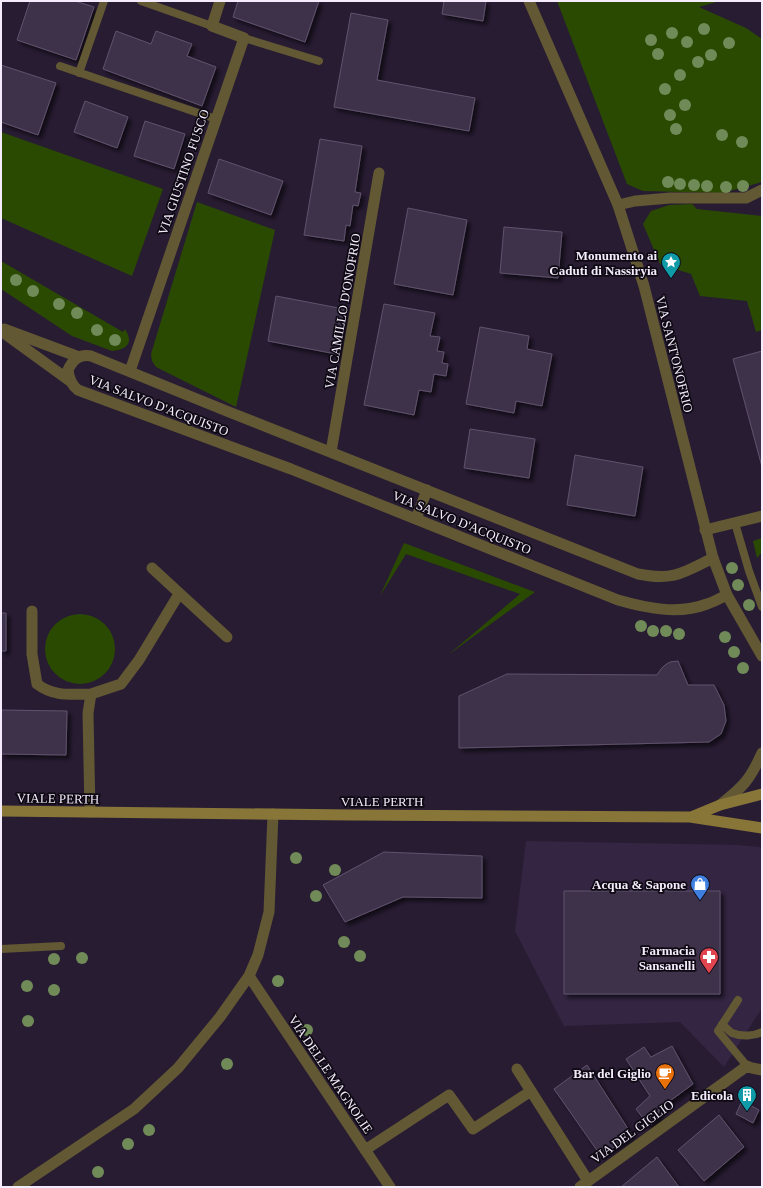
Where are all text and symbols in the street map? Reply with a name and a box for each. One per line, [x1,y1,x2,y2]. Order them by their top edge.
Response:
street label: VIA GIUSTINO FUSCO [155,107,212,237]
street label: VIA CAMILLO D'ONOFRIO [321,232,364,390]
place label: Monumento ai Caduti di Nassiryia [549,248,657,278]
place icon: Monumento ai Caduti di Nassiryia [660,251,682,279]
street label: VIA SANT'ONOFRIO [653,294,696,414]
street label: VIA SALVO D'ACQUISTO [87,372,231,439]
street label: VIA SALVO D'ACQUISTO [390,488,533,557]
street label: VIALE PERTH [17,790,99,807]
street label: VIALE PERTH [341,794,423,809]
shop icon: Acqua & Sapone [689,873,711,901]
place label: Acqua & Sapone [592,877,686,892]
place label: Farmacia Sansanelli [639,943,696,973]
pharmacy icon: Farmacia Sansanelli [698,946,720,974]
street label: VIA DELLE MAGNOLIE [285,1012,376,1136]
cafe icon: Bar del Giglio [654,1062,676,1090]
place label: Bar del Giglio [573,1066,651,1081]
building icon: Edicola [736,1084,758,1112]
place label: Edicola [691,1088,733,1103]
street label: VIA DEL GIGLIO [588,1096,677,1166]

